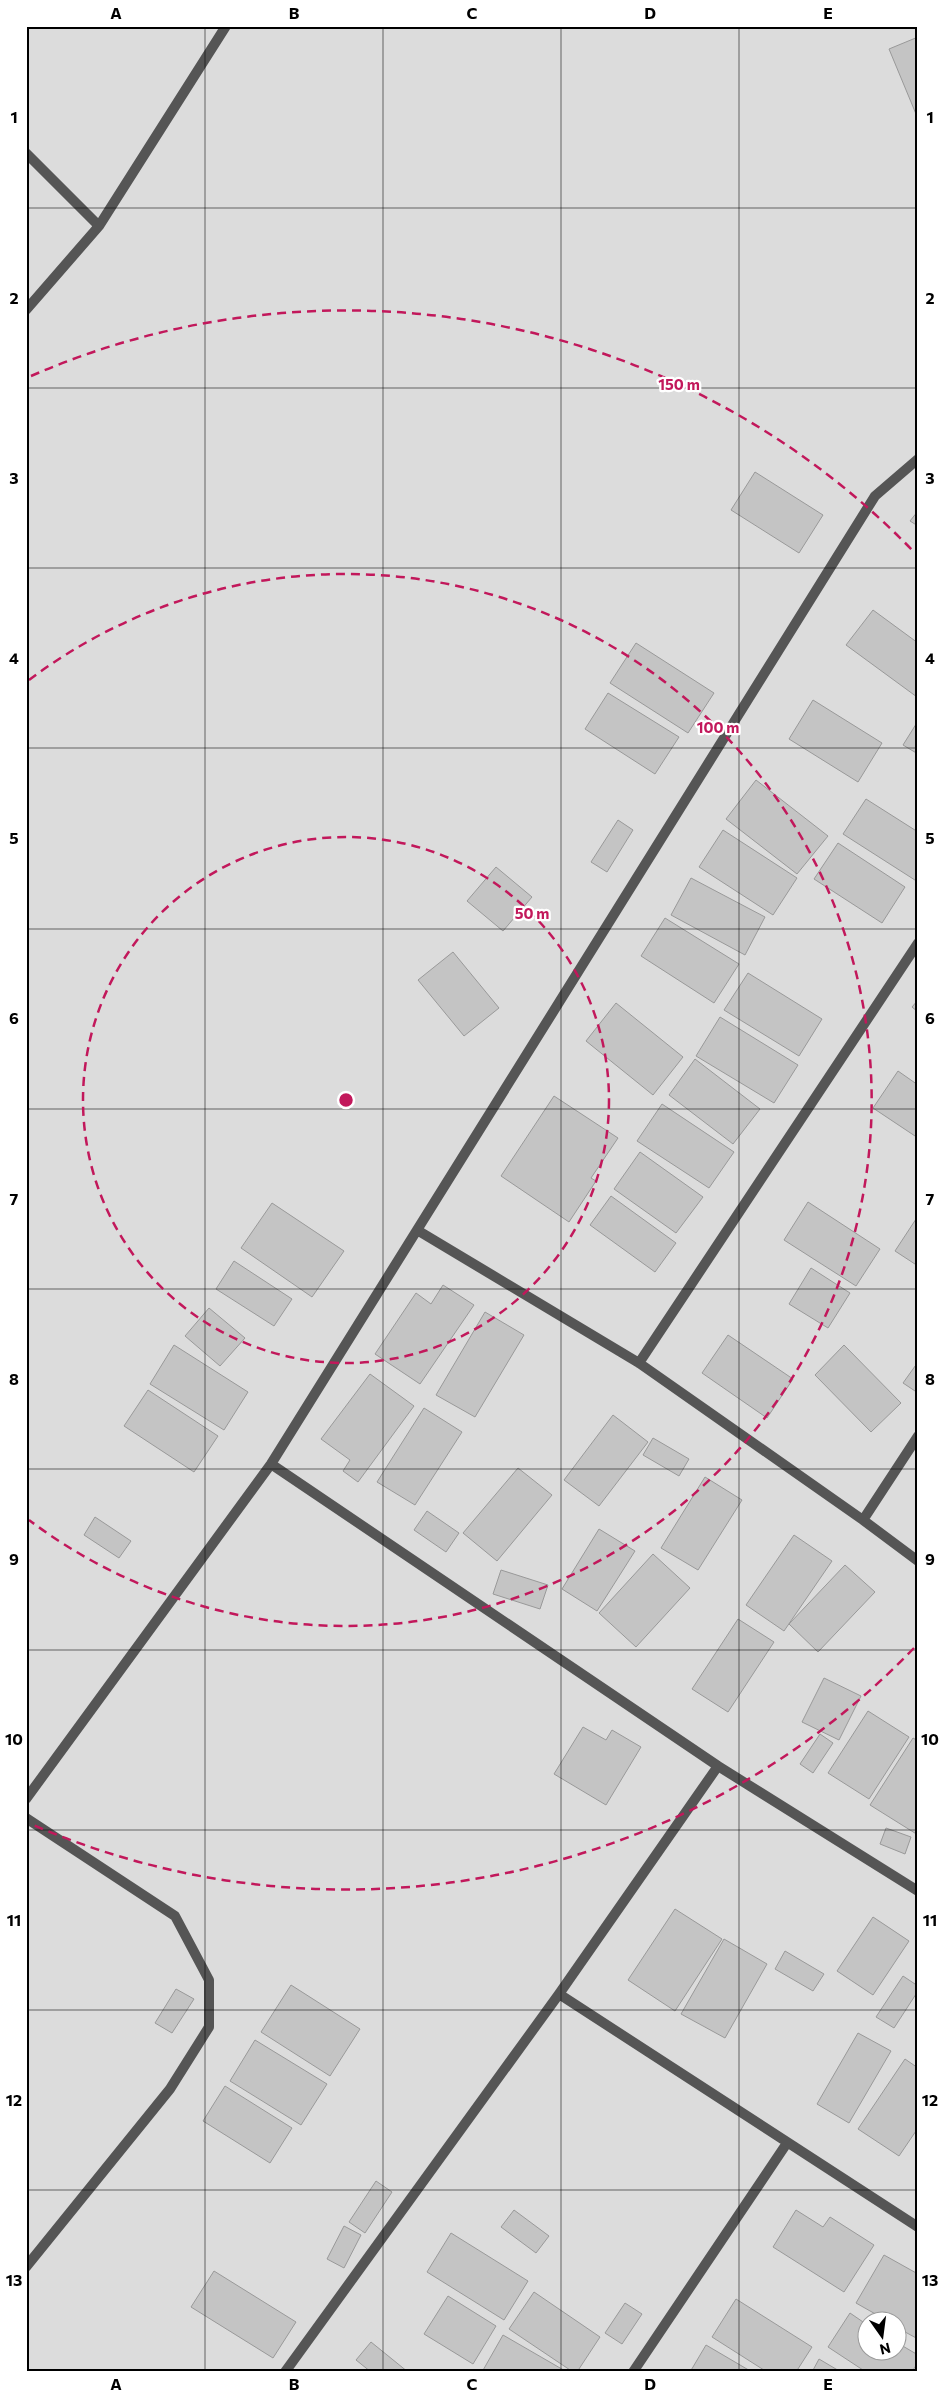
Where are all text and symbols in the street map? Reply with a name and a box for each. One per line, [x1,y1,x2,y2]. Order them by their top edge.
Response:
text: A [110,3,122,22]
text: B [289,3,300,22]
text: C [467,3,478,22]
text: D [644,3,656,22]
text: E [823,3,833,22]
text: 1 [10,107,18,126]
text: 1 [926,107,934,126]
text: 2 [9,288,19,307]
text: 2 [925,288,935,307]
text: 150 m [658,375,700,393]
text: 3 [9,468,19,487]
text: 3 [925,468,935,487]
text: 4 [9,648,19,667]
text: 4 [925,648,935,667]
text: 100 m [697,718,739,736]
text: 5 [9,828,19,847]
text: 5 [925,828,935,847]
text: 50 m [515,904,549,922]
text: 6 [9,1008,19,1027]
text: 6 [925,1008,935,1027]
centre of rings [337,1091,355,1109]
text: 7 [10,1189,19,1208]
text: 7 [926,1189,935,1208]
text: 8 [9,1369,19,1388]
text: 8 [925,1369,935,1388]
text: 9 [9,1549,19,1568]
text: 9 [925,1549,935,1568]
text: 10 [5,1729,23,1748]
text: 10 [921,1729,939,1748]
text: 11 [7,1910,21,1929]
text: 11 [923,1910,937,1929]
text: 12 [6,2090,22,2109]
text: 12 [922,2090,938,2109]
text: 13 [6,2270,22,2289]
text: 13 [922,2270,938,2289]
north arrow [856,2310,906,2360]
text: N [878,2340,892,2359]
text: A [110,2374,122,2393]
text: B [289,2374,300,2393]
text: C [467,2374,478,2393]
text: D [644,2374,656,2393]
text: E [823,2374,833,2393]

